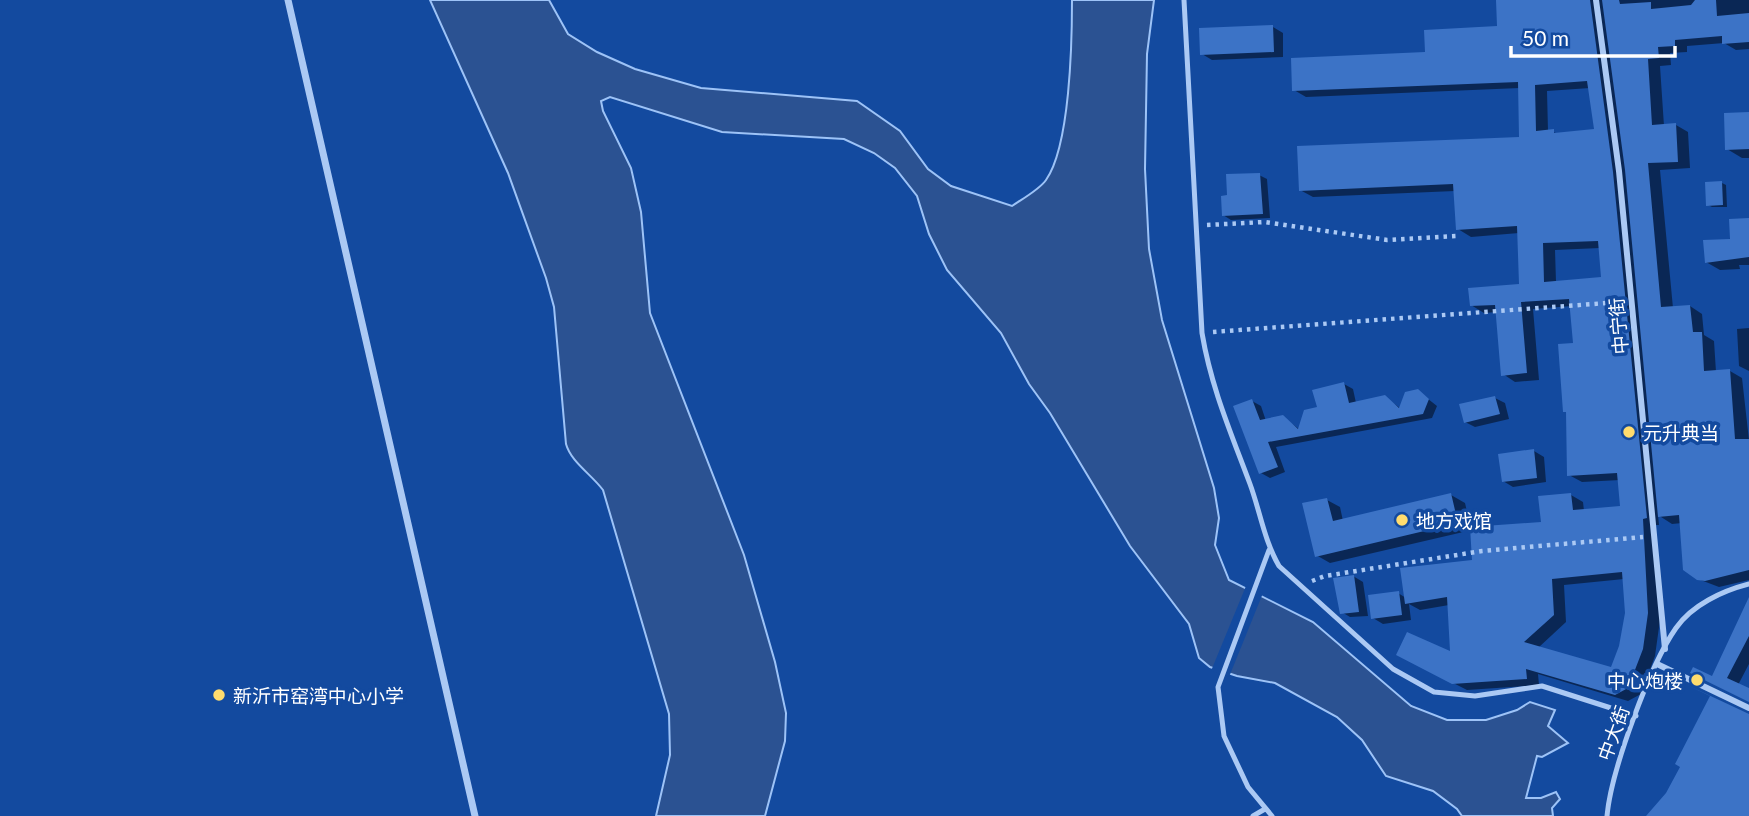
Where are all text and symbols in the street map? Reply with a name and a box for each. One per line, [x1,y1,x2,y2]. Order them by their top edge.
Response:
scale bar [1511,14,1676,58]
text: 50 m [1522,25,1569,50]
street label: 中宁街 [1604,297,1632,355]
place label: 元升典当 [1643,421,1719,444]
marker: 元升典当 [1621,424,1637,440]
place label: 地方戏馆 [1416,509,1492,532]
marker: 地方戏馆 [1394,512,1410,528]
place label: 中心炮楼 [1607,669,1683,692]
marker: 中心炮楼 [1689,672,1705,688]
place label: 新沂市窑湾中心小学 [233,684,404,707]
marker: 新沂市窑湾中心小学 [211,687,227,703]
street label: 中大街 [1592,702,1634,764]

